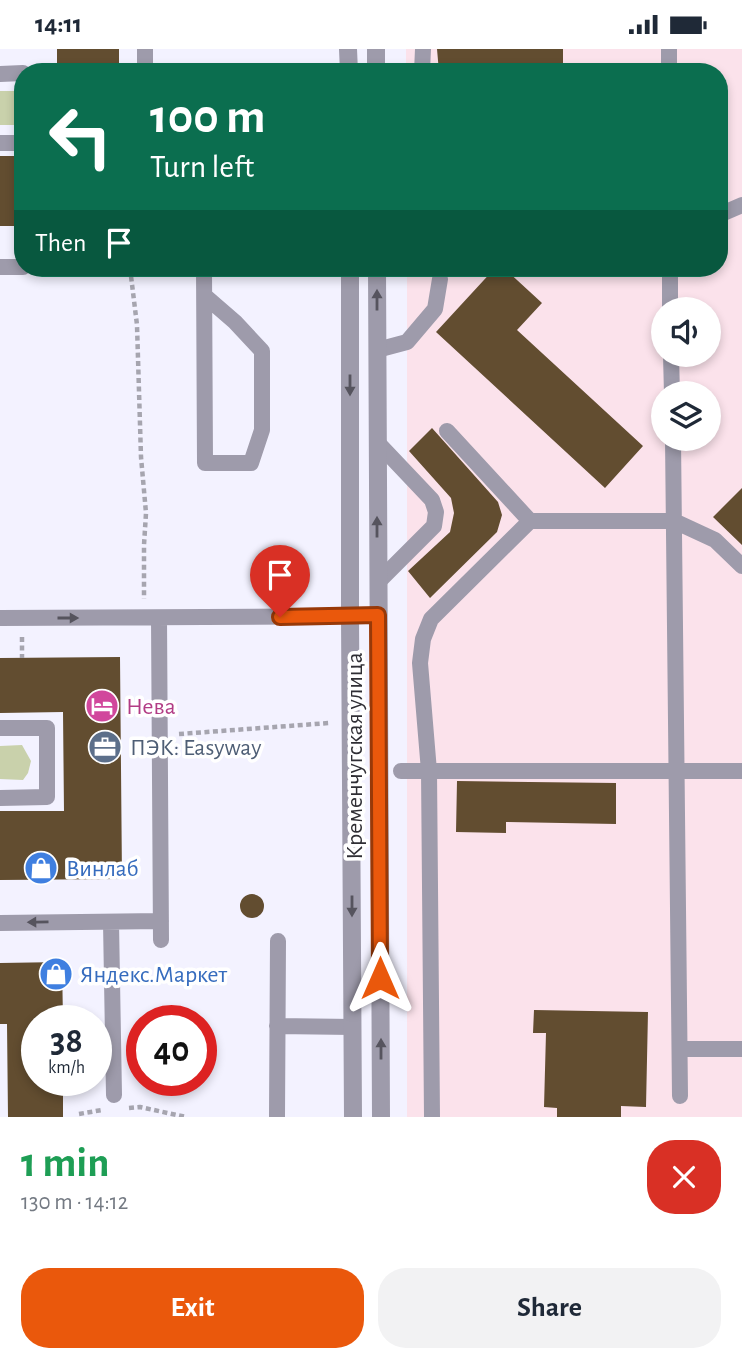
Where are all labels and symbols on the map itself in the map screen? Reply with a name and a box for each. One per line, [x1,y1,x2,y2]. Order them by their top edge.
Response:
one-way arrow [371,289,383,311]
one-way arrow [344,374,356,396]
one-way arrow [371,516,383,538]
pin [250,545,310,617]
one-way arrow [57,612,79,624]
street label: Кременчугская улица [343,652,367,860]
hotel icon: Нева [83,687,121,725]
place label: Нева [126,695,176,719]
office icon: ПЭК: Easyway [86,728,124,766]
place label: ПЭК: Easyway [130,736,261,760]
shop icon: Винлаб [22,849,60,887]
place label: Винлаб [66,857,139,881]
one-way arrow [346,896,358,918]
one-way arrow [27,917,49,928]
position arrow [343,941,417,1015]
shop icon: Яндекс.Маркет [37,955,75,993]
place label: Яндекс.Маркет [80,963,228,987]
speed limit sign: 40 [126,1005,217,1096]
one-way arrow [375,1038,387,1060]

